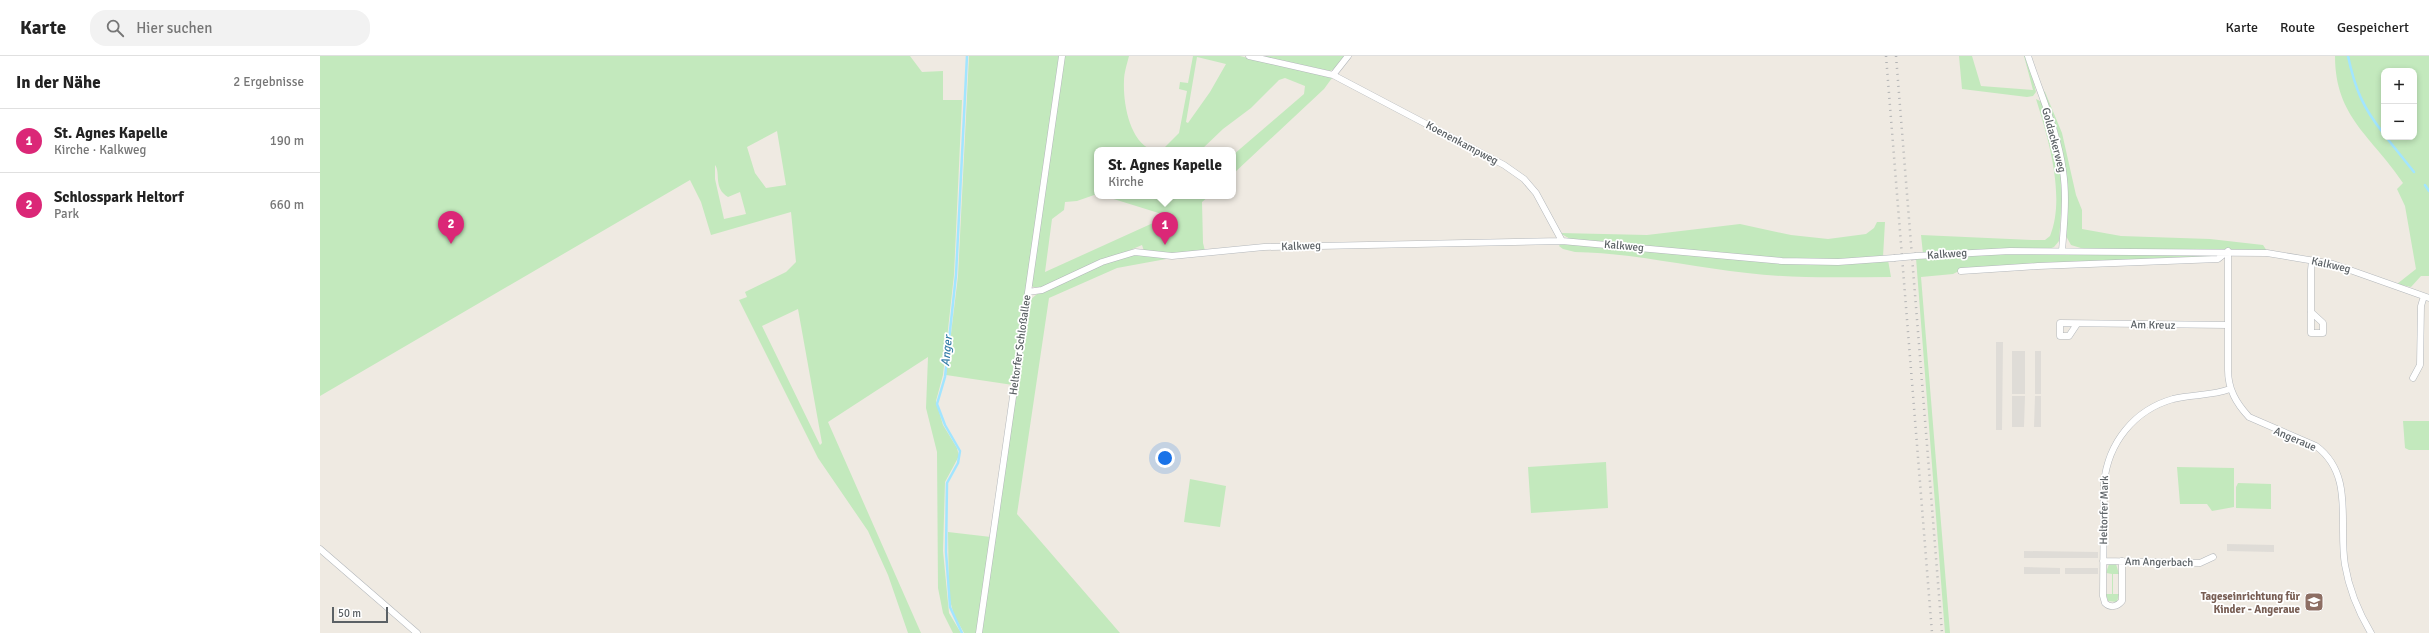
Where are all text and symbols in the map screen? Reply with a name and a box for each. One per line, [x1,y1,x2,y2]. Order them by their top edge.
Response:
search box [90,10,370,46]
text: Karte [20,16,66,40]
icon: search [104,17,126,39]
text: Hier suchen [136,19,212,37]
text: Karte [2225,19,2258,36]
text: Route [2280,19,2315,36]
text: Gespeichert [2337,19,2409,36]
map controls [2381,68,2417,140]
button: + [2381,68,2417,104]
text: In der Nähe [16,72,101,93]
text: 2 Ergebnisse [233,74,304,90]
button: − [2381,104,2417,140]
street label: Goldackerweg [2039,106,2069,174]
street label: Koenenkampweg [1424,119,1500,168]
text: St. Agnes Kapelle [54,124,168,142]
text: 1 [25,133,33,149]
text: 190 m [270,133,304,149]
text: Kirche · Kalkweg [54,142,146,158]
popup [1094,147,1236,199]
text: St. Agnes Kapelle [1108,156,1222,174]
text: Kirche [1108,174,1144,190]
text: Schlosspark Heltorf [54,188,184,206]
text: 2 [25,197,33,213]
text: 660 m [270,197,304,213]
text: Park [54,206,79,222]
pin: 2 [438,211,464,244]
pin: 1 [1152,212,1178,245]
street label: Kalkweg [1604,238,1645,254]
street label: Kalkweg [1281,239,1321,253]
street label: Kalkweg [1927,246,1968,262]
street label: Kalkweg [2310,254,2352,276]
street label: Heltorfer Schloßallee [1007,294,1033,396]
street label: Am Kreuz [2131,318,2176,332]
water label: Anger [938,333,956,367]
street label: Angeraue [2272,424,2318,454]
your location [1155,448,1175,468]
street label: Heltorfer Mark [2097,475,2111,545]
street label: Am Angerbach [2125,555,2193,569]
place label: Tageseinrichtung für Kinder - Angeraue [2201,590,2301,616]
school or university icon: Tageseinrichtung für Kinder - Angeraue [2303,591,2325,613]
scale bar [332,605,388,624]
text: 50 m [338,607,361,620]

